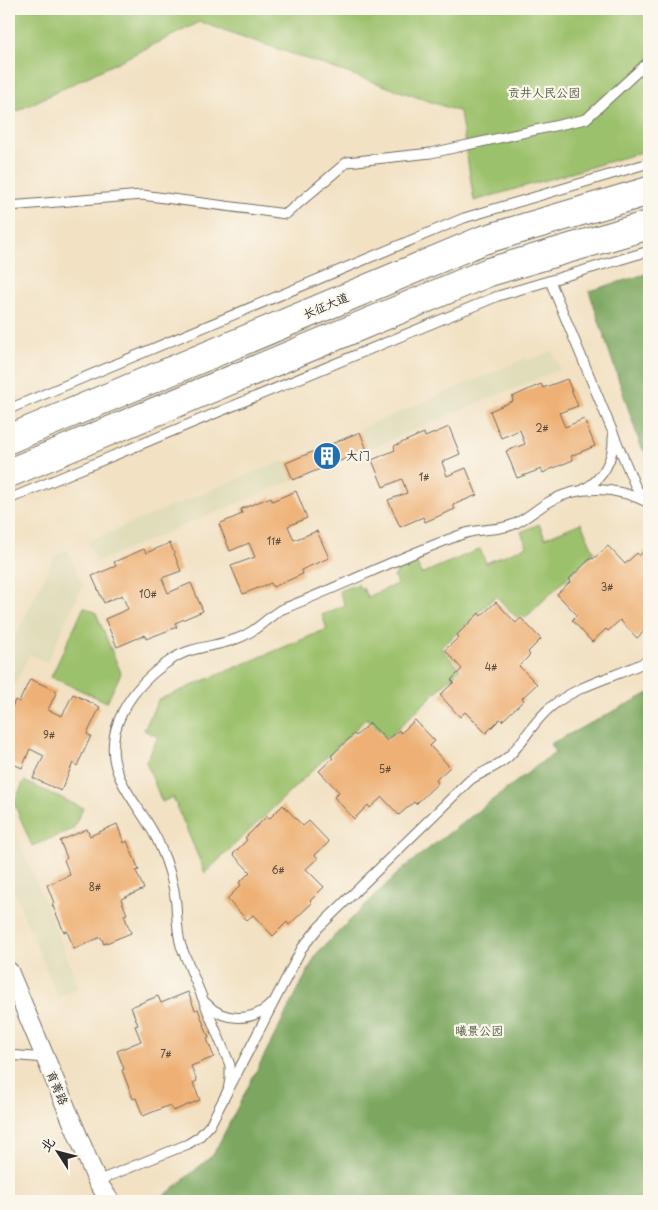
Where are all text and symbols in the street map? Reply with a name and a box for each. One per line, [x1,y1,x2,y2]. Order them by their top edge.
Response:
park label: 贡井人民公园 [508,83,580,101]
street label: 长征大道 [300,287,351,323]
house number: 2# [535,420,549,435]
building icon: 大门 [312,441,342,471]
place label: 大门 [346,446,370,464]
house number: 1# [419,469,429,484]
house number: 11# [267,533,281,548]
house number: 3# [601,579,613,594]
house number: 10# [139,586,157,601]
house number: 4# [485,659,497,674]
house number: 9# [43,727,55,742]
house number: 5# [379,761,391,776]
house number: 6# [271,862,285,877]
house number: 8# [89,879,101,894]
park label: 曦景公园 [455,1021,503,1039]
house number: 7# [160,1046,172,1061]
street label: 育菁路 [43,1068,73,1108]
north arrow [32,1128,82,1178]
text: 北 [34,1132,60,1156]

